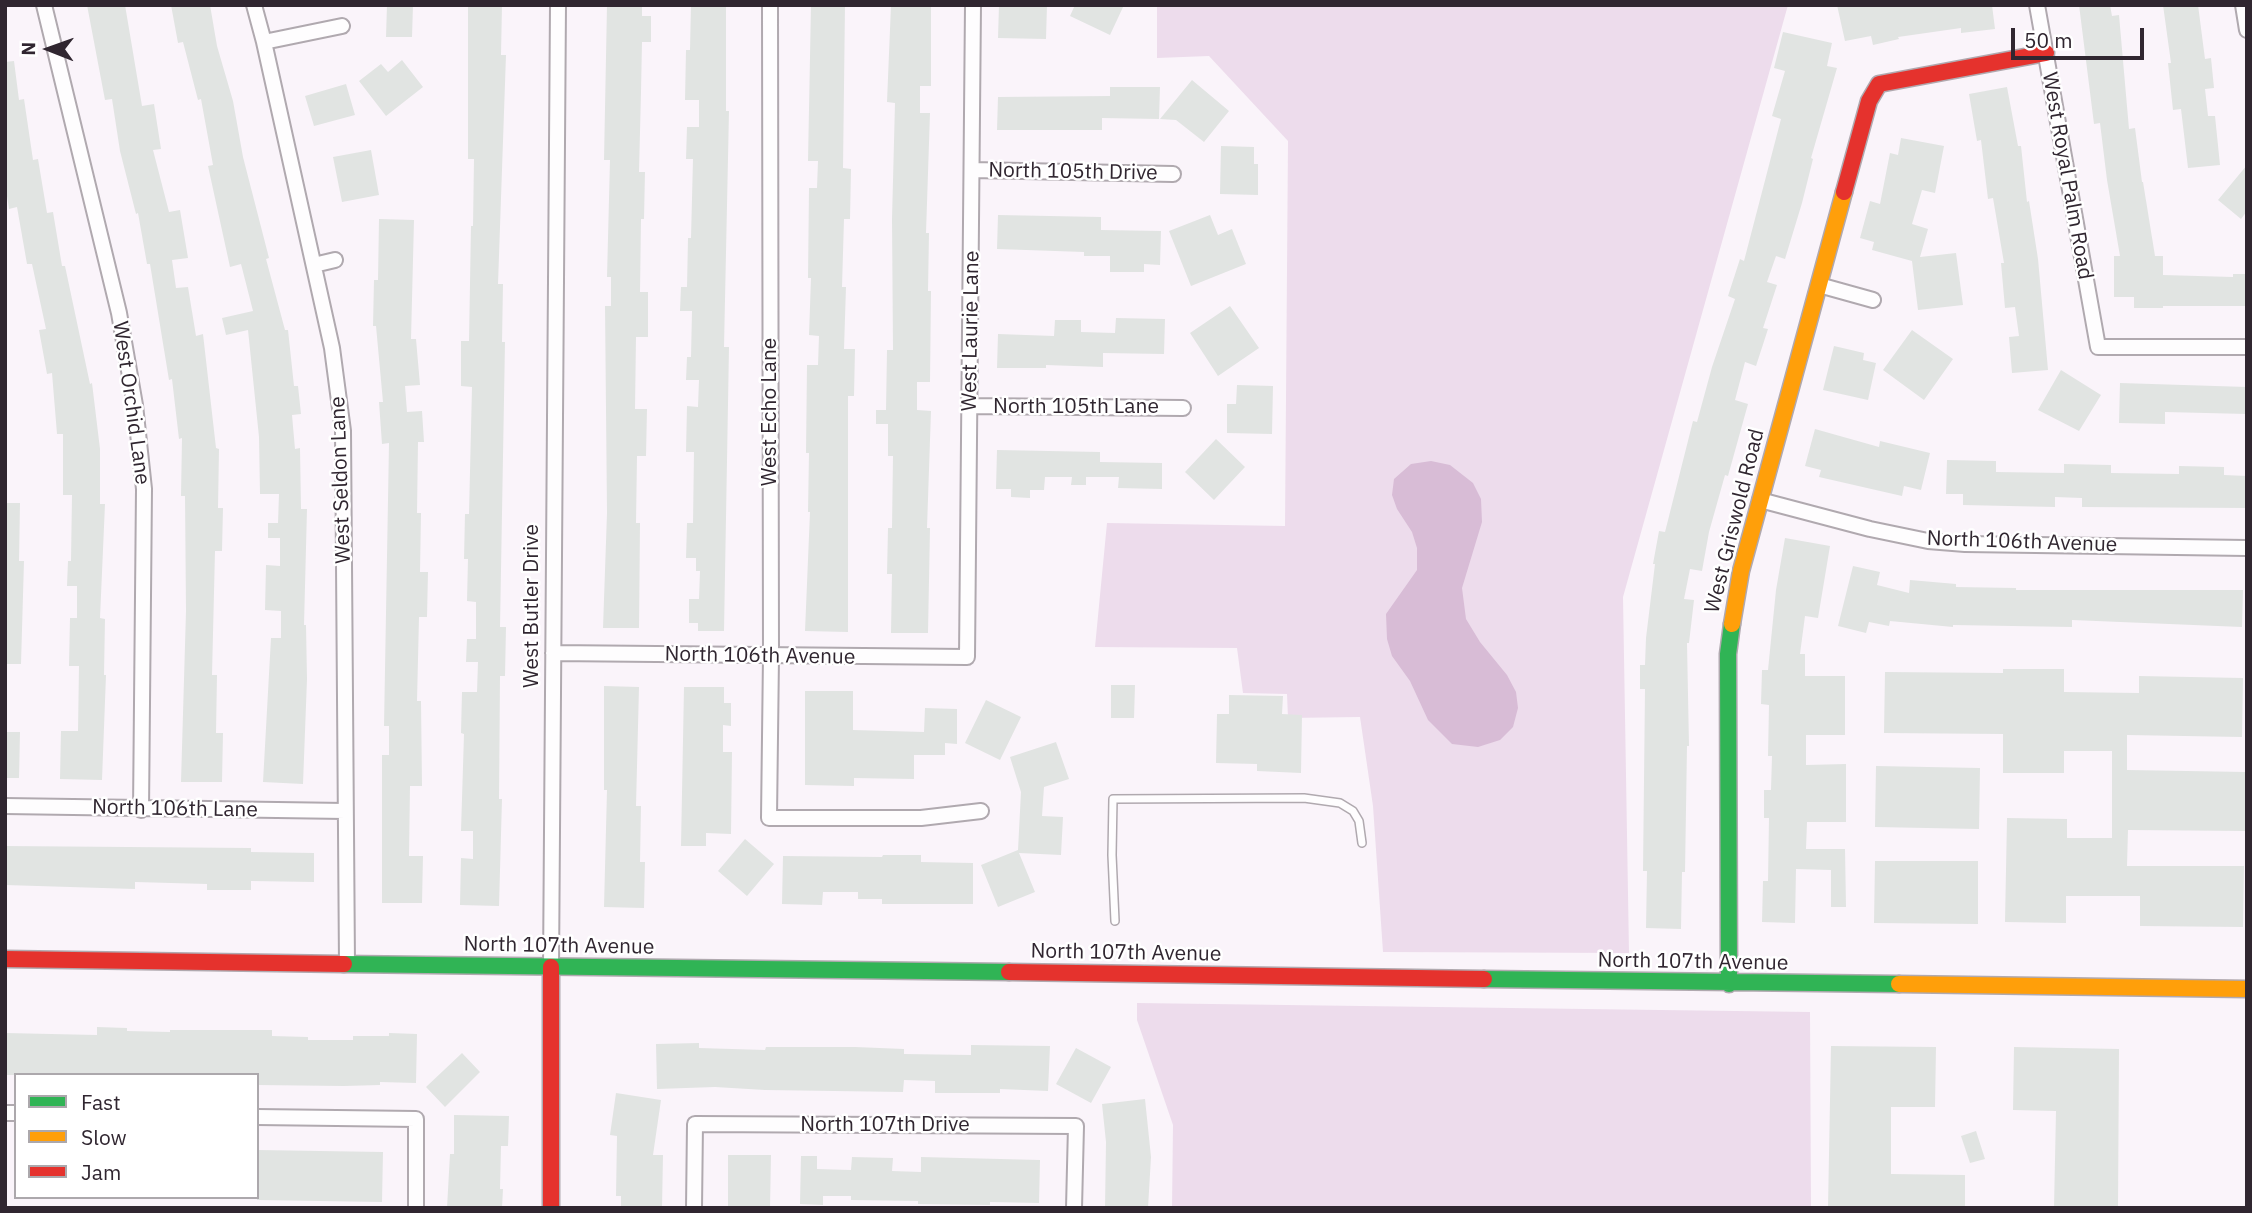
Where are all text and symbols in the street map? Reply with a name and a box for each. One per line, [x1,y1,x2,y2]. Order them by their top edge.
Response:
north arrow [14,14,84,84]
scale bar [2014,14,2147,58]
text: 50 m [2024,26,2073,54]
text: N [16,42,40,56]
street label: West Royal Palm Road [2036,70,2098,282]
street label: North 105th Drive [988,158,1158,186]
street label: West Laurie Lane [957,250,985,412]
street label: West Orchid Lane [107,320,155,486]
street label: West Echo Lane [757,338,783,486]
street label: North 105th Lane [993,394,1159,420]
street label: West Seldon Lane [325,396,357,564]
street label: West Griswold Road [1700,426,1770,616]
street label: West Butler Drive [519,524,545,688]
street label: North 106th Avenue [1926,526,2118,558]
street label: North 106th Avenue [664,642,856,670]
street label: North 106th Lane [92,795,258,823]
street label: North 107th Avenue [463,932,655,960]
street label: North 107th Avenue [1030,939,1222,967]
street label: North 107th Avenue [1597,948,1789,976]
legend [14,1073,259,1199]
text: Fast [81,1088,121,1116]
street label: North 107th Drive [800,1112,970,1138]
text: Slow [81,1123,127,1151]
text: Jam [81,1158,121,1186]

